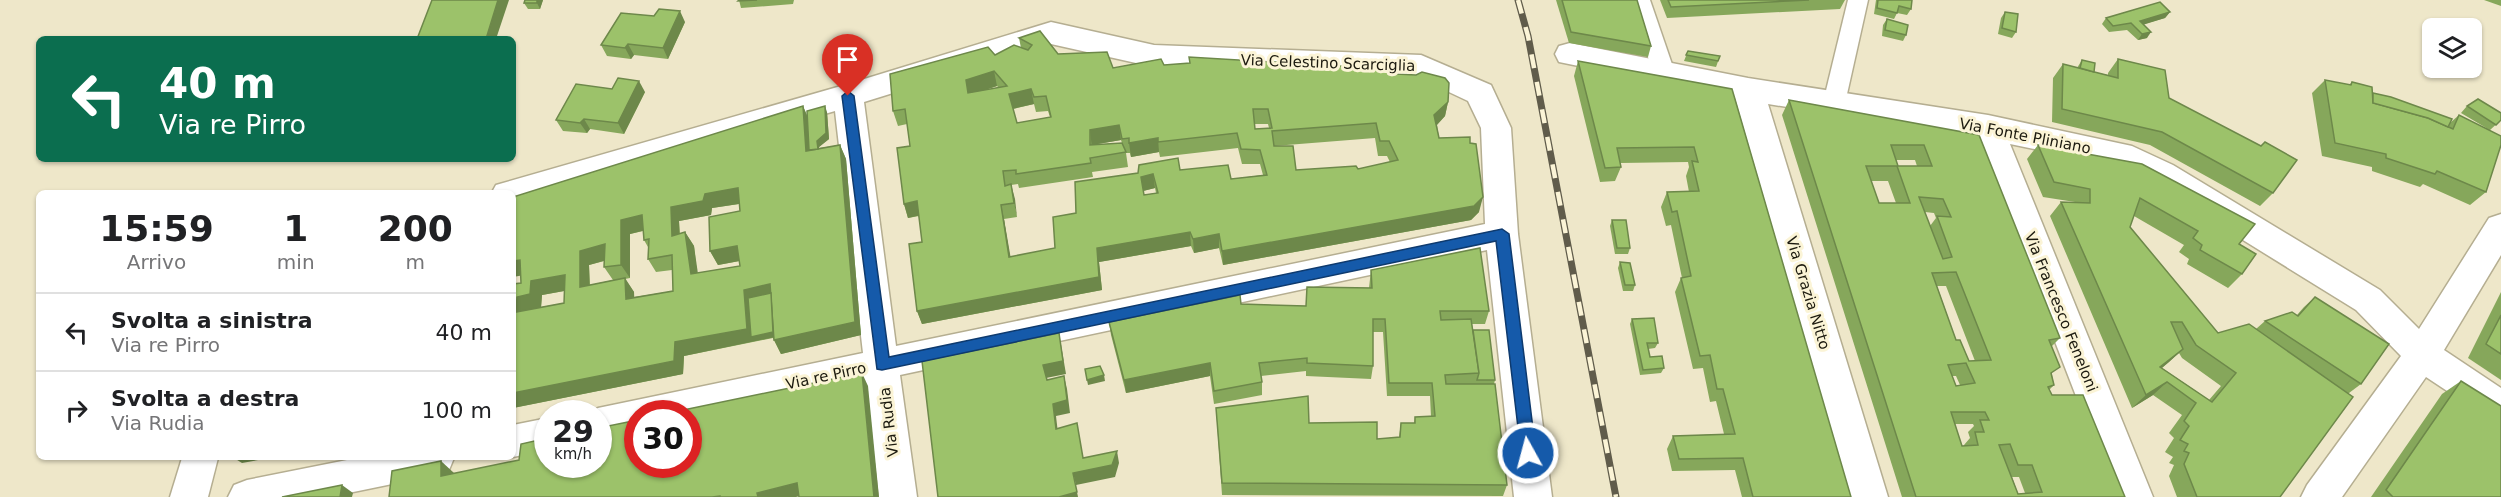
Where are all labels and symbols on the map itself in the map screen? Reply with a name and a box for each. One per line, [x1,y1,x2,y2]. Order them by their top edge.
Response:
pin [822,34,873,96]
street label: Via Celestino Scarciglia [1240,51,1416,75]
street label: Via Fonte Pliniano [1958,114,2092,158]
street label: Via Francesco Feneloni [2021,229,2101,395]
street label: Via Grazia Nitto [1782,234,1834,352]
street label: Via re Pirro [784,359,868,393]
street label: Via Rudia [876,386,902,458]
speed limit sign: 30 [624,400,702,478]
position arrow [1496,421,1560,485]

